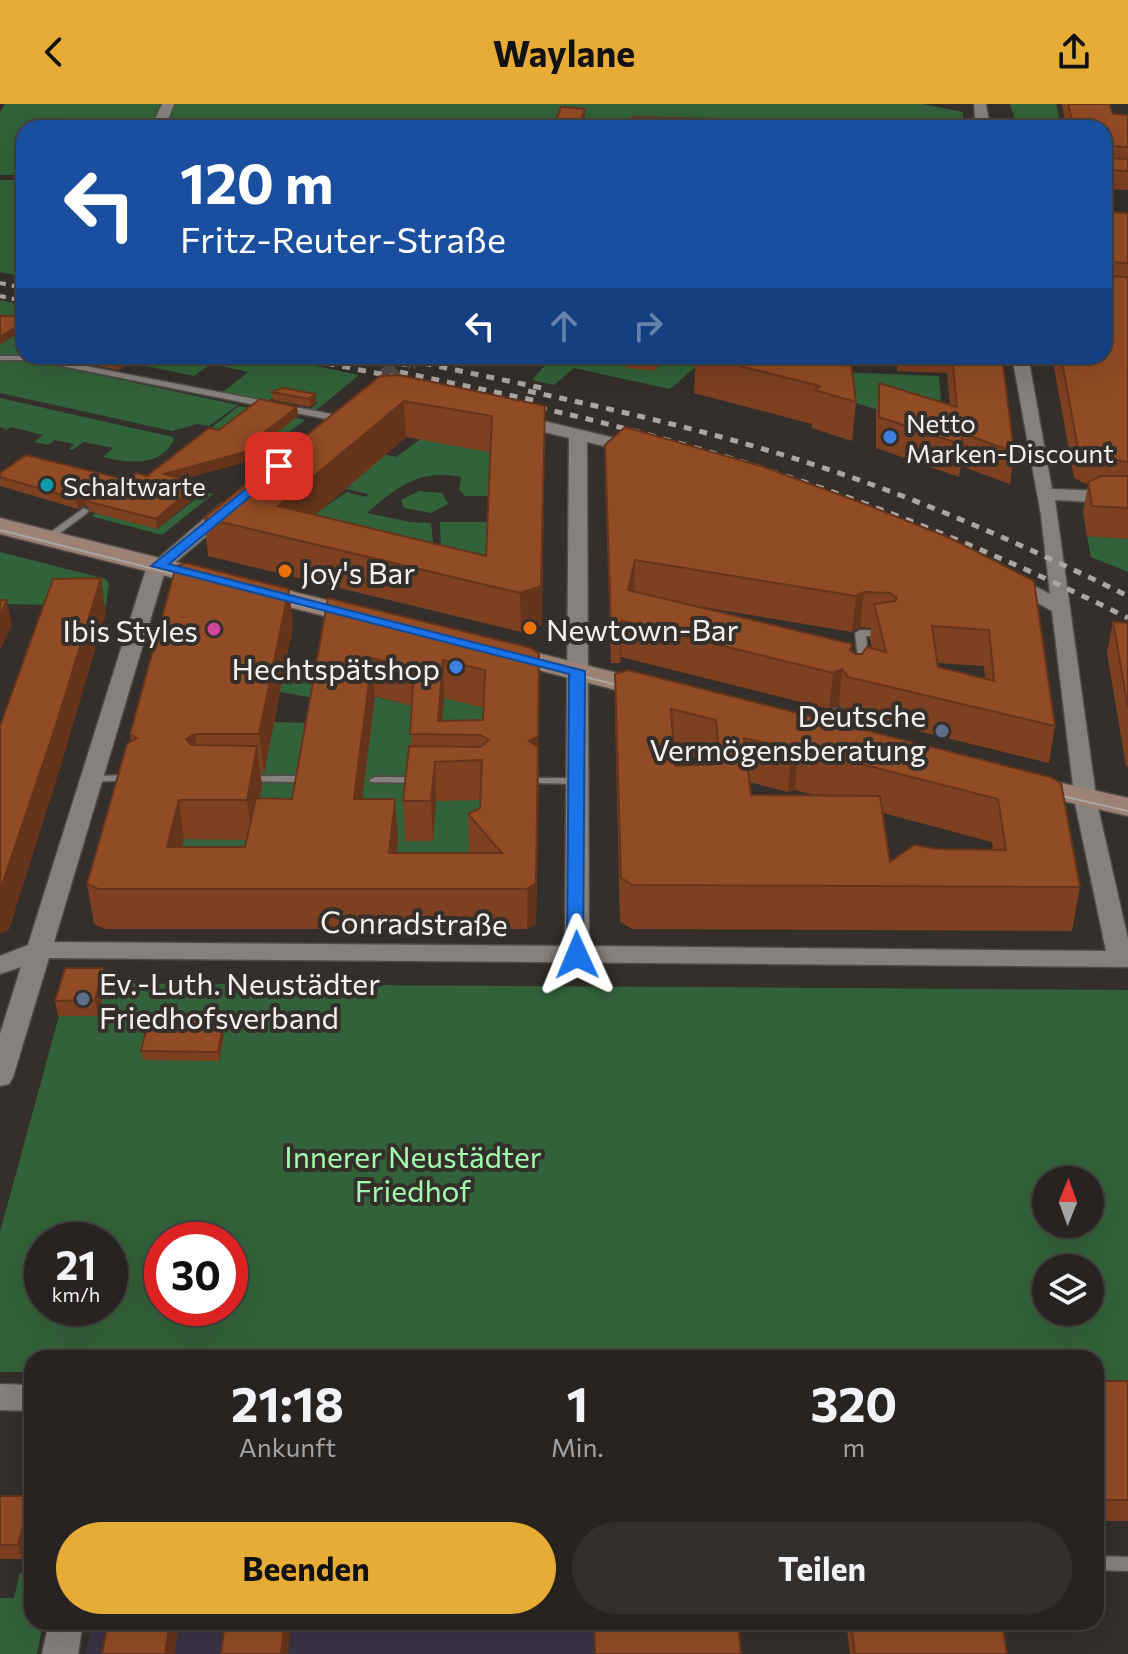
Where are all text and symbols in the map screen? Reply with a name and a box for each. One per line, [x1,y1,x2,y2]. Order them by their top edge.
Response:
icon: back [32,30,76,74]
text: Waylane [493,30,635,74]
icon: share [1052,30,1096,74]
text: 120 m [180,147,334,216]
icon: left [48,152,152,256]
text: Fritz-Reuter-Straße [180,216,506,260]
icon: left [458,304,502,348]
icon: ahead [542,304,586,348]
icon: right [626,304,670,348]
place label: Netto Marken-Discount [906,407,1114,468]
marker: Netto Marken-Discount [881,428,899,446]
pin [245,432,313,500]
icon: arrive [257,444,301,488]
place label: Schaltwarte [63,470,206,501]
marker: Schaltwarte [38,476,56,494]
place label: Joy's Bar [301,553,415,590]
marker: Joy's Bar [276,562,294,580]
place label: Newtown-Bar [546,610,738,647]
place label: Ibis Styles [63,611,198,648]
marker: Newtown-Bar [521,619,539,637]
marker: Ibis Styles [205,620,223,638]
place label: Hechtspätshop [232,649,440,686]
marker: Hechtspätshop [447,658,465,676]
place label: Deutsche Vermögensberatung [650,696,926,767]
marker: Deutsche Vermögensberatung [933,722,951,740]
street label: Conradstraße [320,902,508,942]
position arrow [535,913,619,997]
place label: Ev.-Luth. Neustädter Friedhofsverband [99,964,380,1035]
marker: Ev.-Luth. Neustädter Friedhofsverband [74,990,92,1008]
park label: Innerer Neustädter Friedhof [284,1137,542,1208]
north arrow [1032,1166,1104,1238]
map controls [1032,1166,1104,1326]
speed limit sign: 30 [144,1222,248,1326]
text: 21 [56,1239,96,1288]
button: layers [1032,1254,1104,1326]
text: km/h [52,1282,100,1306]
text: 21:18 [231,1373,344,1432]
text: 1 [566,1373,588,1432]
text: 320 [810,1373,897,1432]
text: Ankunft [239,1431,336,1462]
text: Min. [551,1431,604,1462]
text: m [842,1431,865,1462]
button: Beenden [56,1522,556,1614]
button: Teilen [572,1522,1072,1614]

